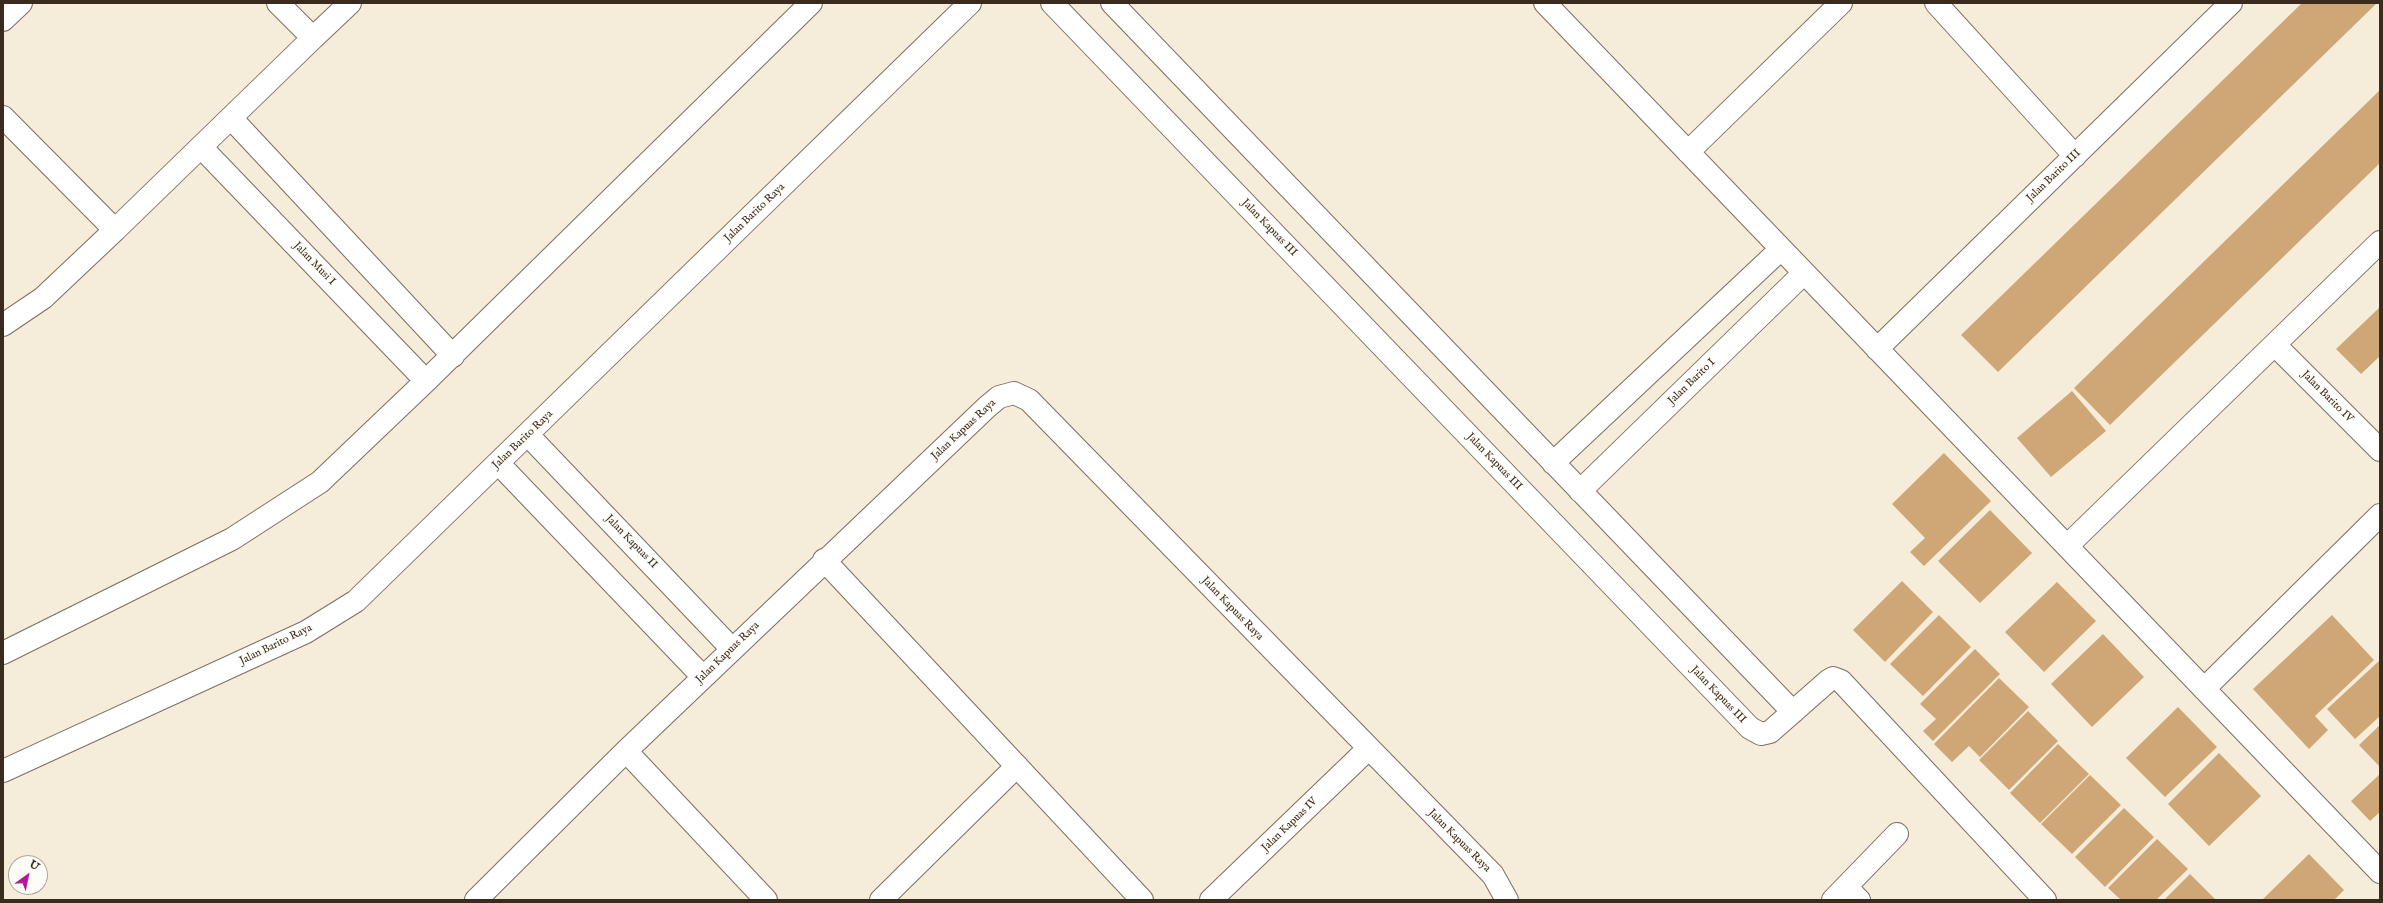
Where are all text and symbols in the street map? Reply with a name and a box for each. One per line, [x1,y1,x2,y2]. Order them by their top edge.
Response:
street label: Jalan Barito III [2024,147,2084,205]
street label: Jalan Barito Raya [722,181,788,245]
street label: Jalan Kapuas III [1238,197,1300,259]
street label: Jalan Musi I [290,240,338,288]
street label: Jalan Barito I [1666,356,1718,408]
street label: Jalan Barito IV [2298,368,2356,426]
street label: Jalan Kapuas Raya [929,397,999,463]
street label: Jalan Barito Raya [490,408,556,472]
street label: Jalan Kapuas III [1463,431,1525,493]
street label: Jalan Kapuas II [602,512,660,572]
street label: Jalan Kapuas Raya [1198,574,1266,644]
street label: Jalan Kapuas Raya [693,619,763,687]
street label: Jalan Barito Raya [238,622,314,668]
street label: Jalan Kapuas III [1687,664,1749,726]
street label: Jalan Kapuas IV [1259,795,1321,855]
street label: Jalan Kapuas Raya [1425,807,1493,875]
north arrow [8,855,48,895]
text: U [26,857,42,874]

